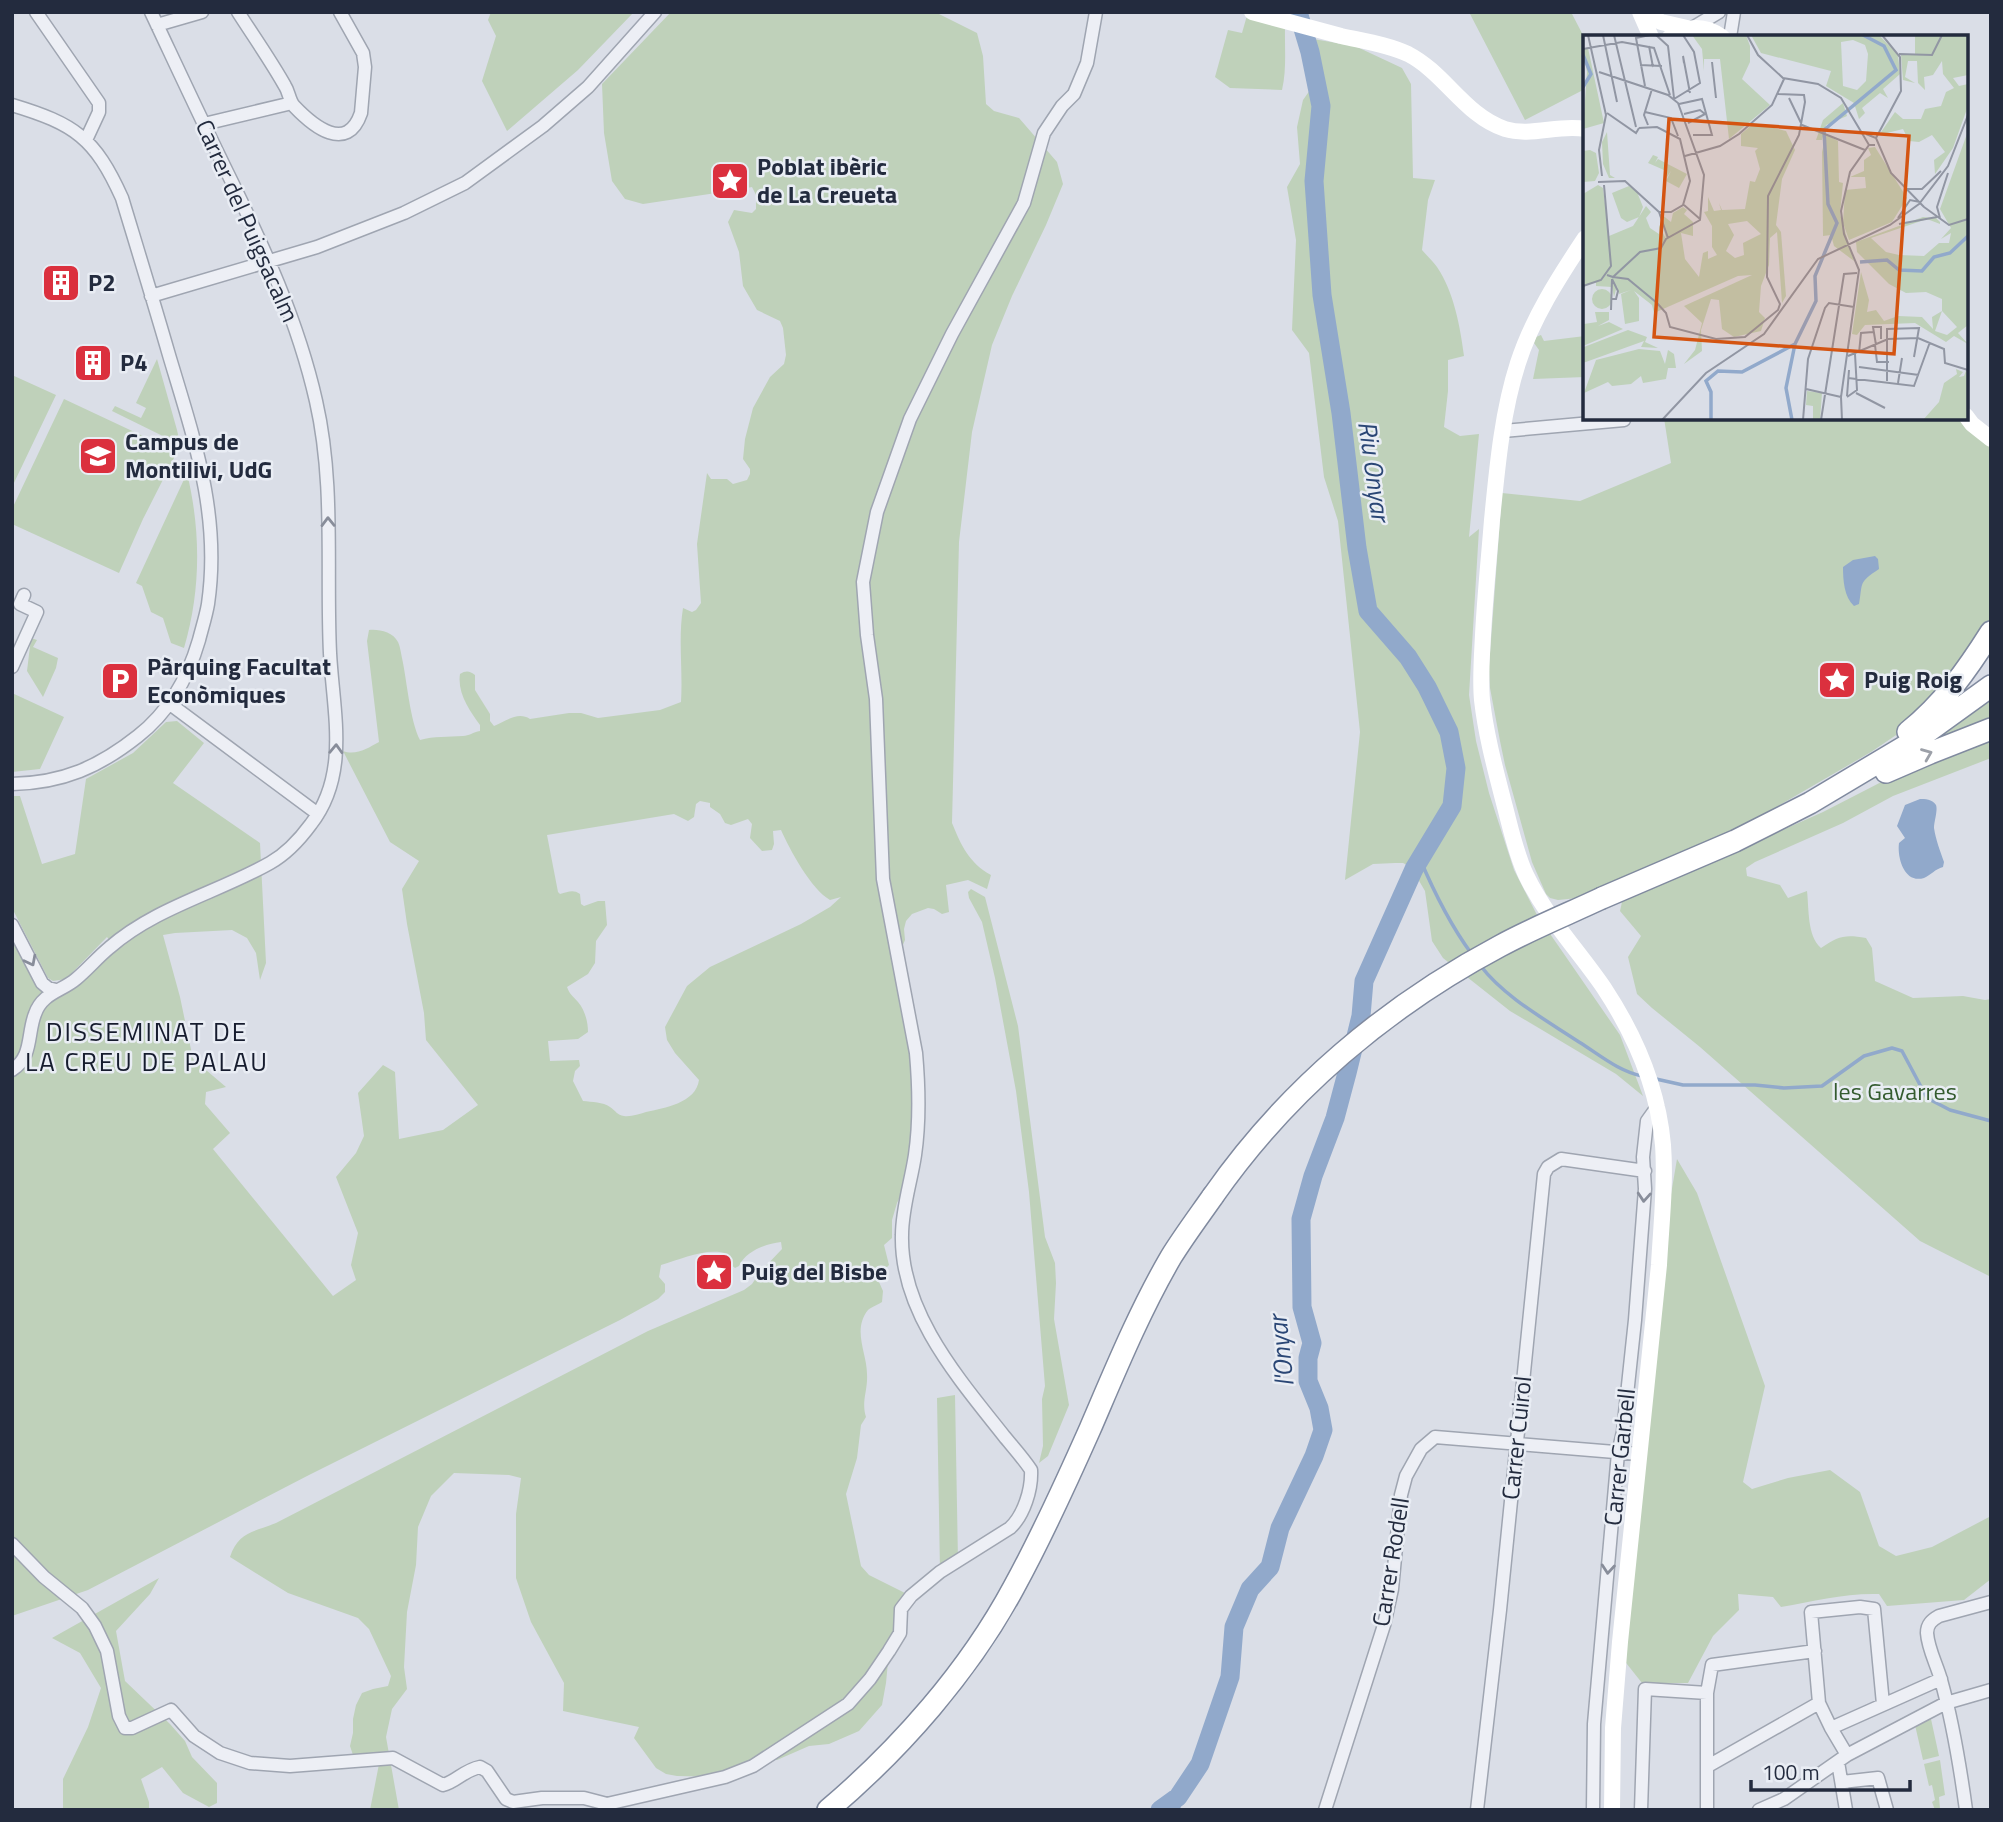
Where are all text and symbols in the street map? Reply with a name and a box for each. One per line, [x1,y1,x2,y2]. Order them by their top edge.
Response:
inset map [1583,35,1968,420]
street label: Carrer del Puigsacalm [187,113,309,328]
place label: Poblat ibèric de La Creueta [757,148,897,212]
place icon: Poblat ibèric de La Creueta [709,160,751,202]
building icon: P2 [40,262,82,304]
place label: P2 [88,264,116,300]
building icon: P4 [72,342,114,384]
place label: P4 [120,344,148,380]
water label: Riu Onyar [1348,418,1401,526]
place label: Campus de Montilivi, UdG [125,423,272,487]
school or university icon: Campus de Montilivi, UdG [77,435,119,477]
one-way arrow [320,516,336,527]
place label: Pàrquing Facultat Econòmiques [147,648,331,712]
place icon: Puig Roig [1816,659,1858,701]
parking icon: Pàrquing Facultat Econòmiques [99,660,141,702]
place label: Puig Roig [1864,661,1962,697]
one-way arrow [329,744,344,755]
one-way arrow [1920,749,1932,763]
one-way arrow [23,954,36,966]
district label: DISSEMINAT DE LA CREU DE PALAU [25,1012,269,1081]
park label: les Gavarres [1833,1073,1957,1109]
one-way arrow [1637,1191,1652,1202]
place icon: Puig del Bisbe [693,1251,735,1293]
place label: Puig del Bisbe [741,1253,887,1289]
water label: l'Onyar [1257,1311,1304,1389]
street label: Carrer Cuirol [1492,1374,1540,1502]
street label: Carrer Garbell [1594,1386,1644,1527]
street label: Carrer Rodell [1362,1495,1418,1629]
one-way arrow [1601,1564,1616,1575]
scale bar [1751,1748,1910,1792]
text: 100 m [1762,1756,1819,1788]

